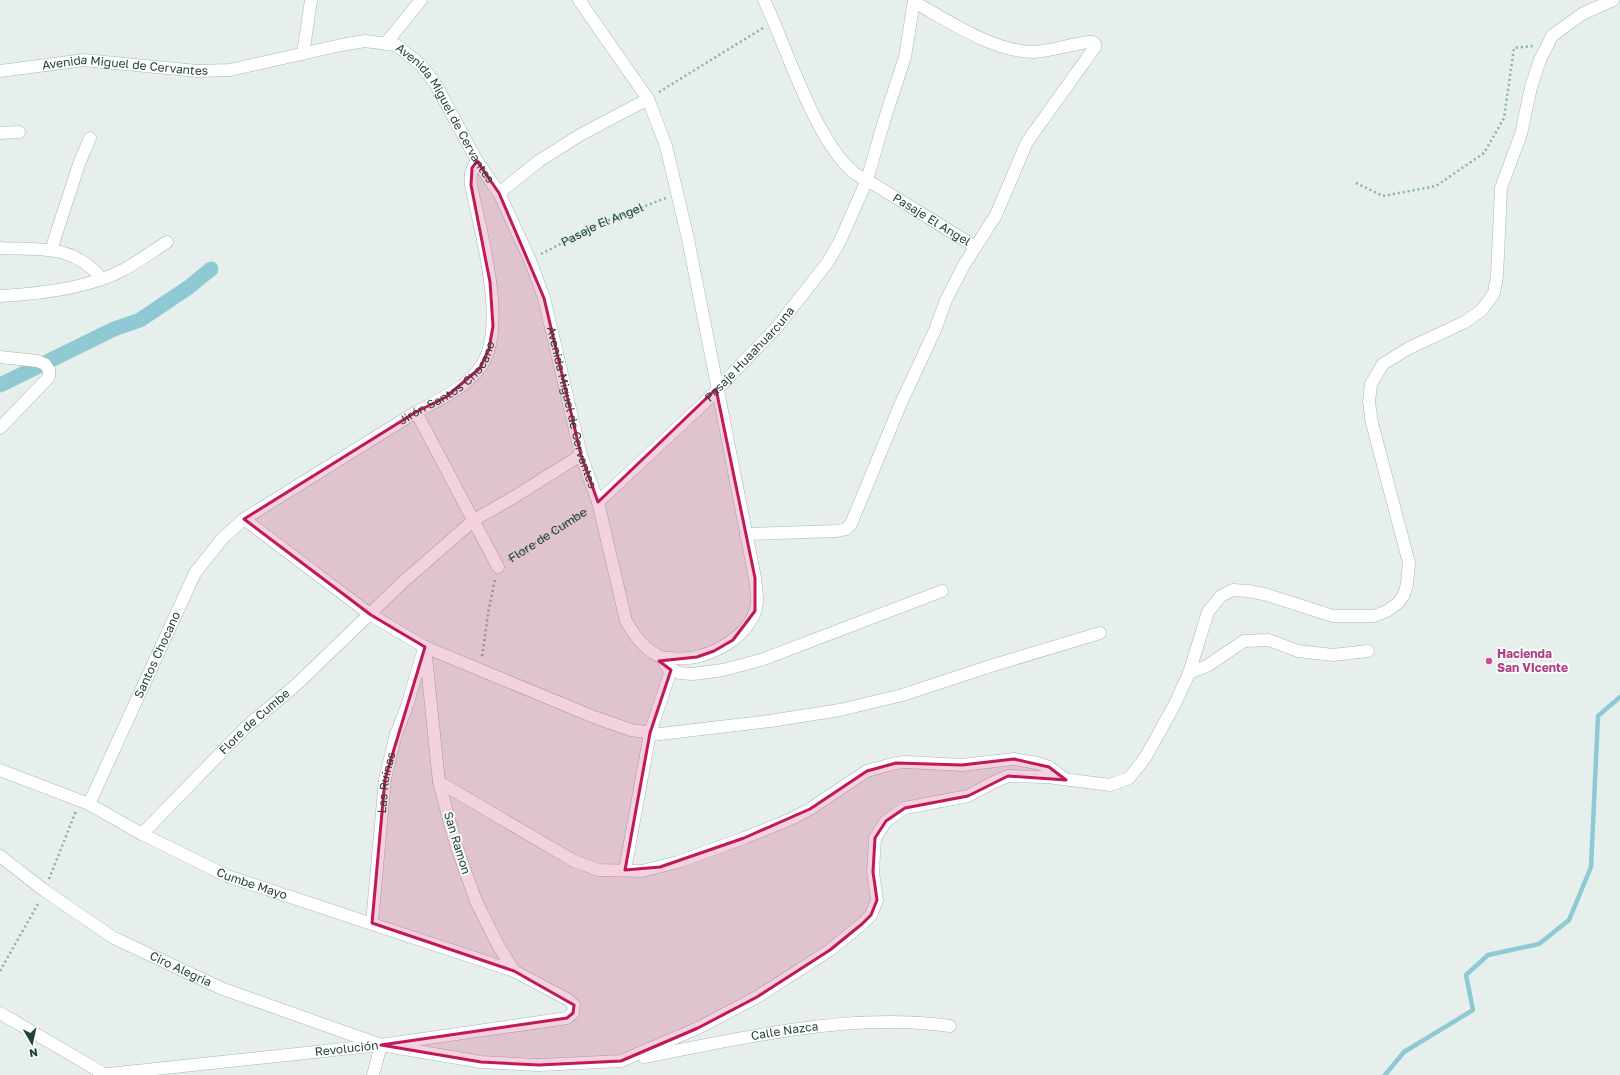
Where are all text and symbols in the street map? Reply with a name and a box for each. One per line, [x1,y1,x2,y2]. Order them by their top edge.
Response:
street label: Avenida Miguel de Cervantes [393,40,498,186]
street label: Avenida Miguel de Cervantes [41,52,208,78]
street label: Pasaje El Angel [890,190,974,249]
street label: Pasaje El Angel [558,199,646,249]
street label: Pasaje Huaahuarcuna [701,303,797,405]
street label: Avenida Miguel de Cervantes [544,325,600,490]
street label: Jirón Santos Chocano [396,340,497,428]
street label: Flore de Cumbe [505,504,590,565]
street label: Santos Chocano [131,609,183,701]
place label: Hacienda San VIcente [1497,646,1568,675]
marker: Hacienda San VIcente [1484,656,1494,666]
street label: Flore de Cumbe [216,685,293,757]
street label: Las Ruinas [374,750,398,814]
street label: San Ramon [441,810,474,876]
street label: Cumbe Mayo [214,864,289,902]
street label: Ciro Alegria [147,948,214,990]
street label: Calle Nazca [750,1018,819,1043]
north arrow [12,1023,52,1063]
street label: Revolución [314,1037,379,1059]
text: N [28,1046,39,1060]

